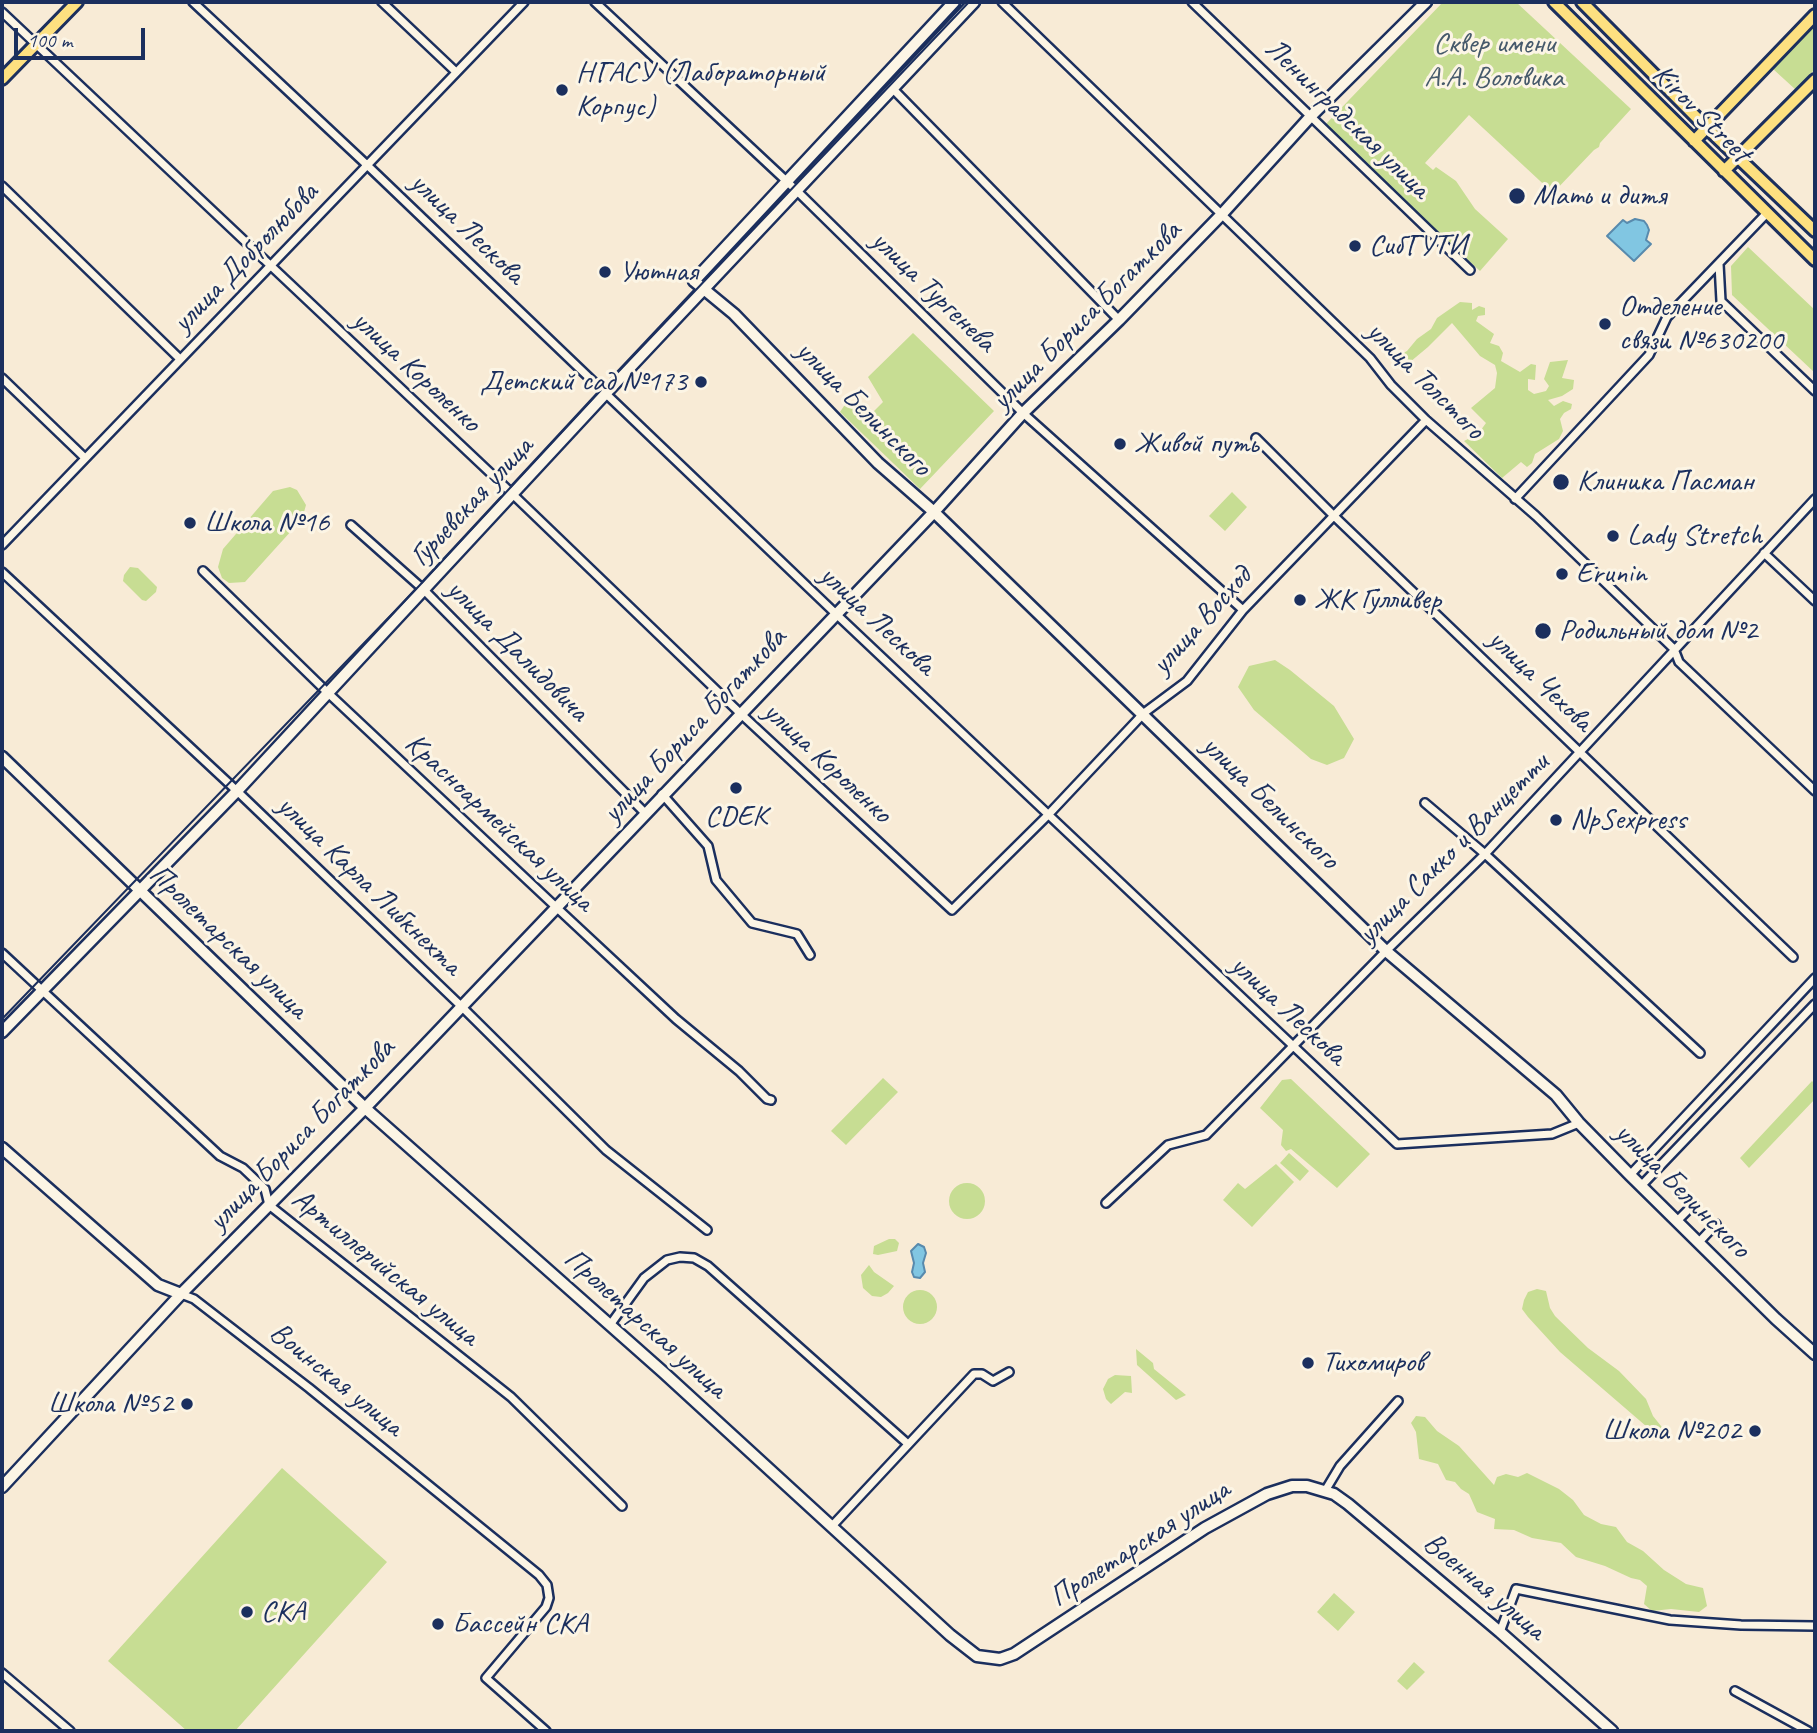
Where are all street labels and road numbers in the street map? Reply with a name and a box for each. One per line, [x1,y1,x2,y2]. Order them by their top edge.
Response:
street label: Ленинградская улица [1257,31,1437,207]
street label: Kirov Street [1644,57,1758,171]
street label: улица Лескова [402,165,532,293]
street label: улица Добролюбова [165,176,327,340]
street label: улица Бориса Богаткова [985,214,1189,418]
street label: улица Тургенева [863,223,1003,361]
street label: улица Короленко [344,303,488,441]
street label: улица Толстого [1358,314,1492,448]
street label: улица Белинского [788,334,938,484]
street label: Гурьевская улица [403,430,541,574]
street label: улица Лескова [811,558,943,684]
street label: улица Восход [1144,560,1260,682]
street label: улица Далидовича [438,572,596,730]
street label: улица Бориса Богаткова [595,621,795,831]
street label: улица Чехова [1480,622,1600,740]
street label: улица Короленко [755,694,899,832]
street label: Красноармейская улица [397,726,601,920]
street label: улица Белинского [1194,728,1346,878]
street label: улица Сакко и Ванцетти [1351,746,1557,952]
street label: улица Карла Либкнехта [269,788,469,984]
street label: Пролетарская улица [141,857,315,1027]
street label: улица Лескова [1222,948,1354,1074]
street label: улица Бориса Богаткова [201,1031,403,1239]
street label: улица Белинского [1607,1116,1757,1266]
street label: Артиллерийская улица [284,1182,486,1354]
street label: Пролетарская улица [556,1241,734,1407]
street label: Воинская улица [262,1315,410,1445]
street label: Пролетарская улица [1043,1472,1237,1616]
street label: Военная улица [1415,1525,1553,1649]

